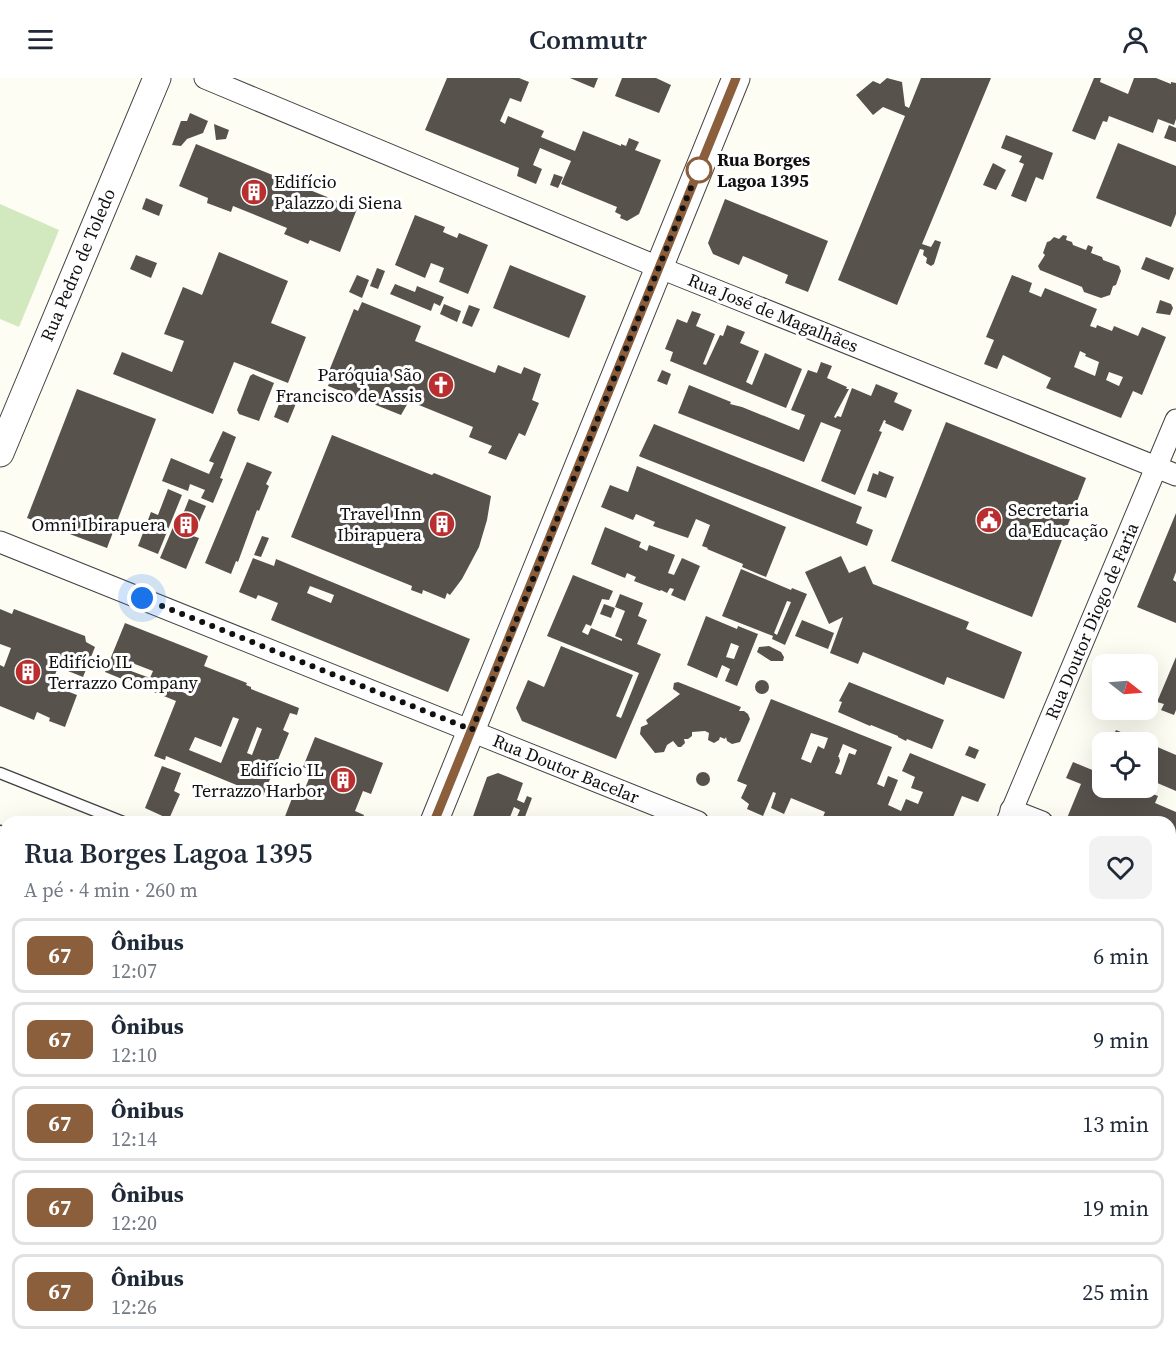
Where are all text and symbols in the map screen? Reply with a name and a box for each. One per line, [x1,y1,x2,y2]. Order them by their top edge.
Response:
text: Commutr [529,21,647,58]
icon: menu [24,23,57,56]
icon: person [1119,23,1152,56]
place label: Rua Borges Lagoa 1395 [717,147,810,193]
marker: Rua Borges Lagoa 1395 [686,157,712,183]
place label: Edifício Palazzo di Siena [274,169,403,215]
building icon: Edifício Palazzo di Siena [239,177,269,207]
street label: Rua Pedro de Toledo [34,184,121,345]
street label: Rua José de Magalhães [684,267,862,358]
place label: Paróquia São Francisco de Assis [275,362,422,408]
church icon: Paróquia São Francisco de Assis [426,370,456,400]
place label: Secretaria da Educação [1008,497,1108,543]
place label: Travel Inn Ibirapuera [337,501,423,547]
public building icon: Secretaria da Educação [974,505,1004,535]
building icon: Travel Inn Ibirapuera [427,509,457,539]
building icon: Omni Ibirapuera [171,510,201,540]
place label: Omni Ibirapuera [32,512,167,537]
street label: Rua Doutor Diogo de Faria [1039,518,1145,723]
your location [127,583,157,613]
place label: Edifício IL Terrazzo Company [48,649,199,695]
north arrow [1092,654,1158,720]
map controls [1092,654,1158,798]
building icon: Edifício IL Terrazzo Company [13,657,43,687]
street label: Rua Doutor Bacelar [489,728,644,809]
button: locate [1092,732,1158,798]
place label: Edifício IL Terrazzo Harbor [192,757,324,803]
building icon: Edifício IL Terrazzo Harbor [328,765,358,795]
text: Rua Borges Lagoa 1395 [24,834,313,872]
button: heart [1089,836,1152,899]
text: A pé · 4 min · 260 m [24,876,198,904]
text: Ônibus [111,927,184,957]
text: 67 [49,941,71,970]
text: 6 min [1093,941,1149,971]
text: 12:07 [111,957,157,985]
text: Ônibus [111,1011,184,1041]
text: 67 [49,1025,71,1054]
text: 9 min [1093,1025,1149,1055]
text: 12:10 [111,1041,157,1069]
text: Ônibus [111,1095,184,1125]
text: 67 [49,1109,71,1138]
text: 13 min [1082,1109,1149,1139]
text: 12:14 [111,1125,157,1153]
text: Ônibus [111,1179,184,1209]
text: 67 [49,1193,71,1222]
text: 19 min [1082,1193,1149,1223]
text: 12:20 [111,1209,157,1237]
text: Ônibus [111,1263,184,1293]
text: 67 [49,1277,71,1306]
text: 25 min [1082,1277,1149,1307]
text: 12:26 [111,1293,157,1321]

